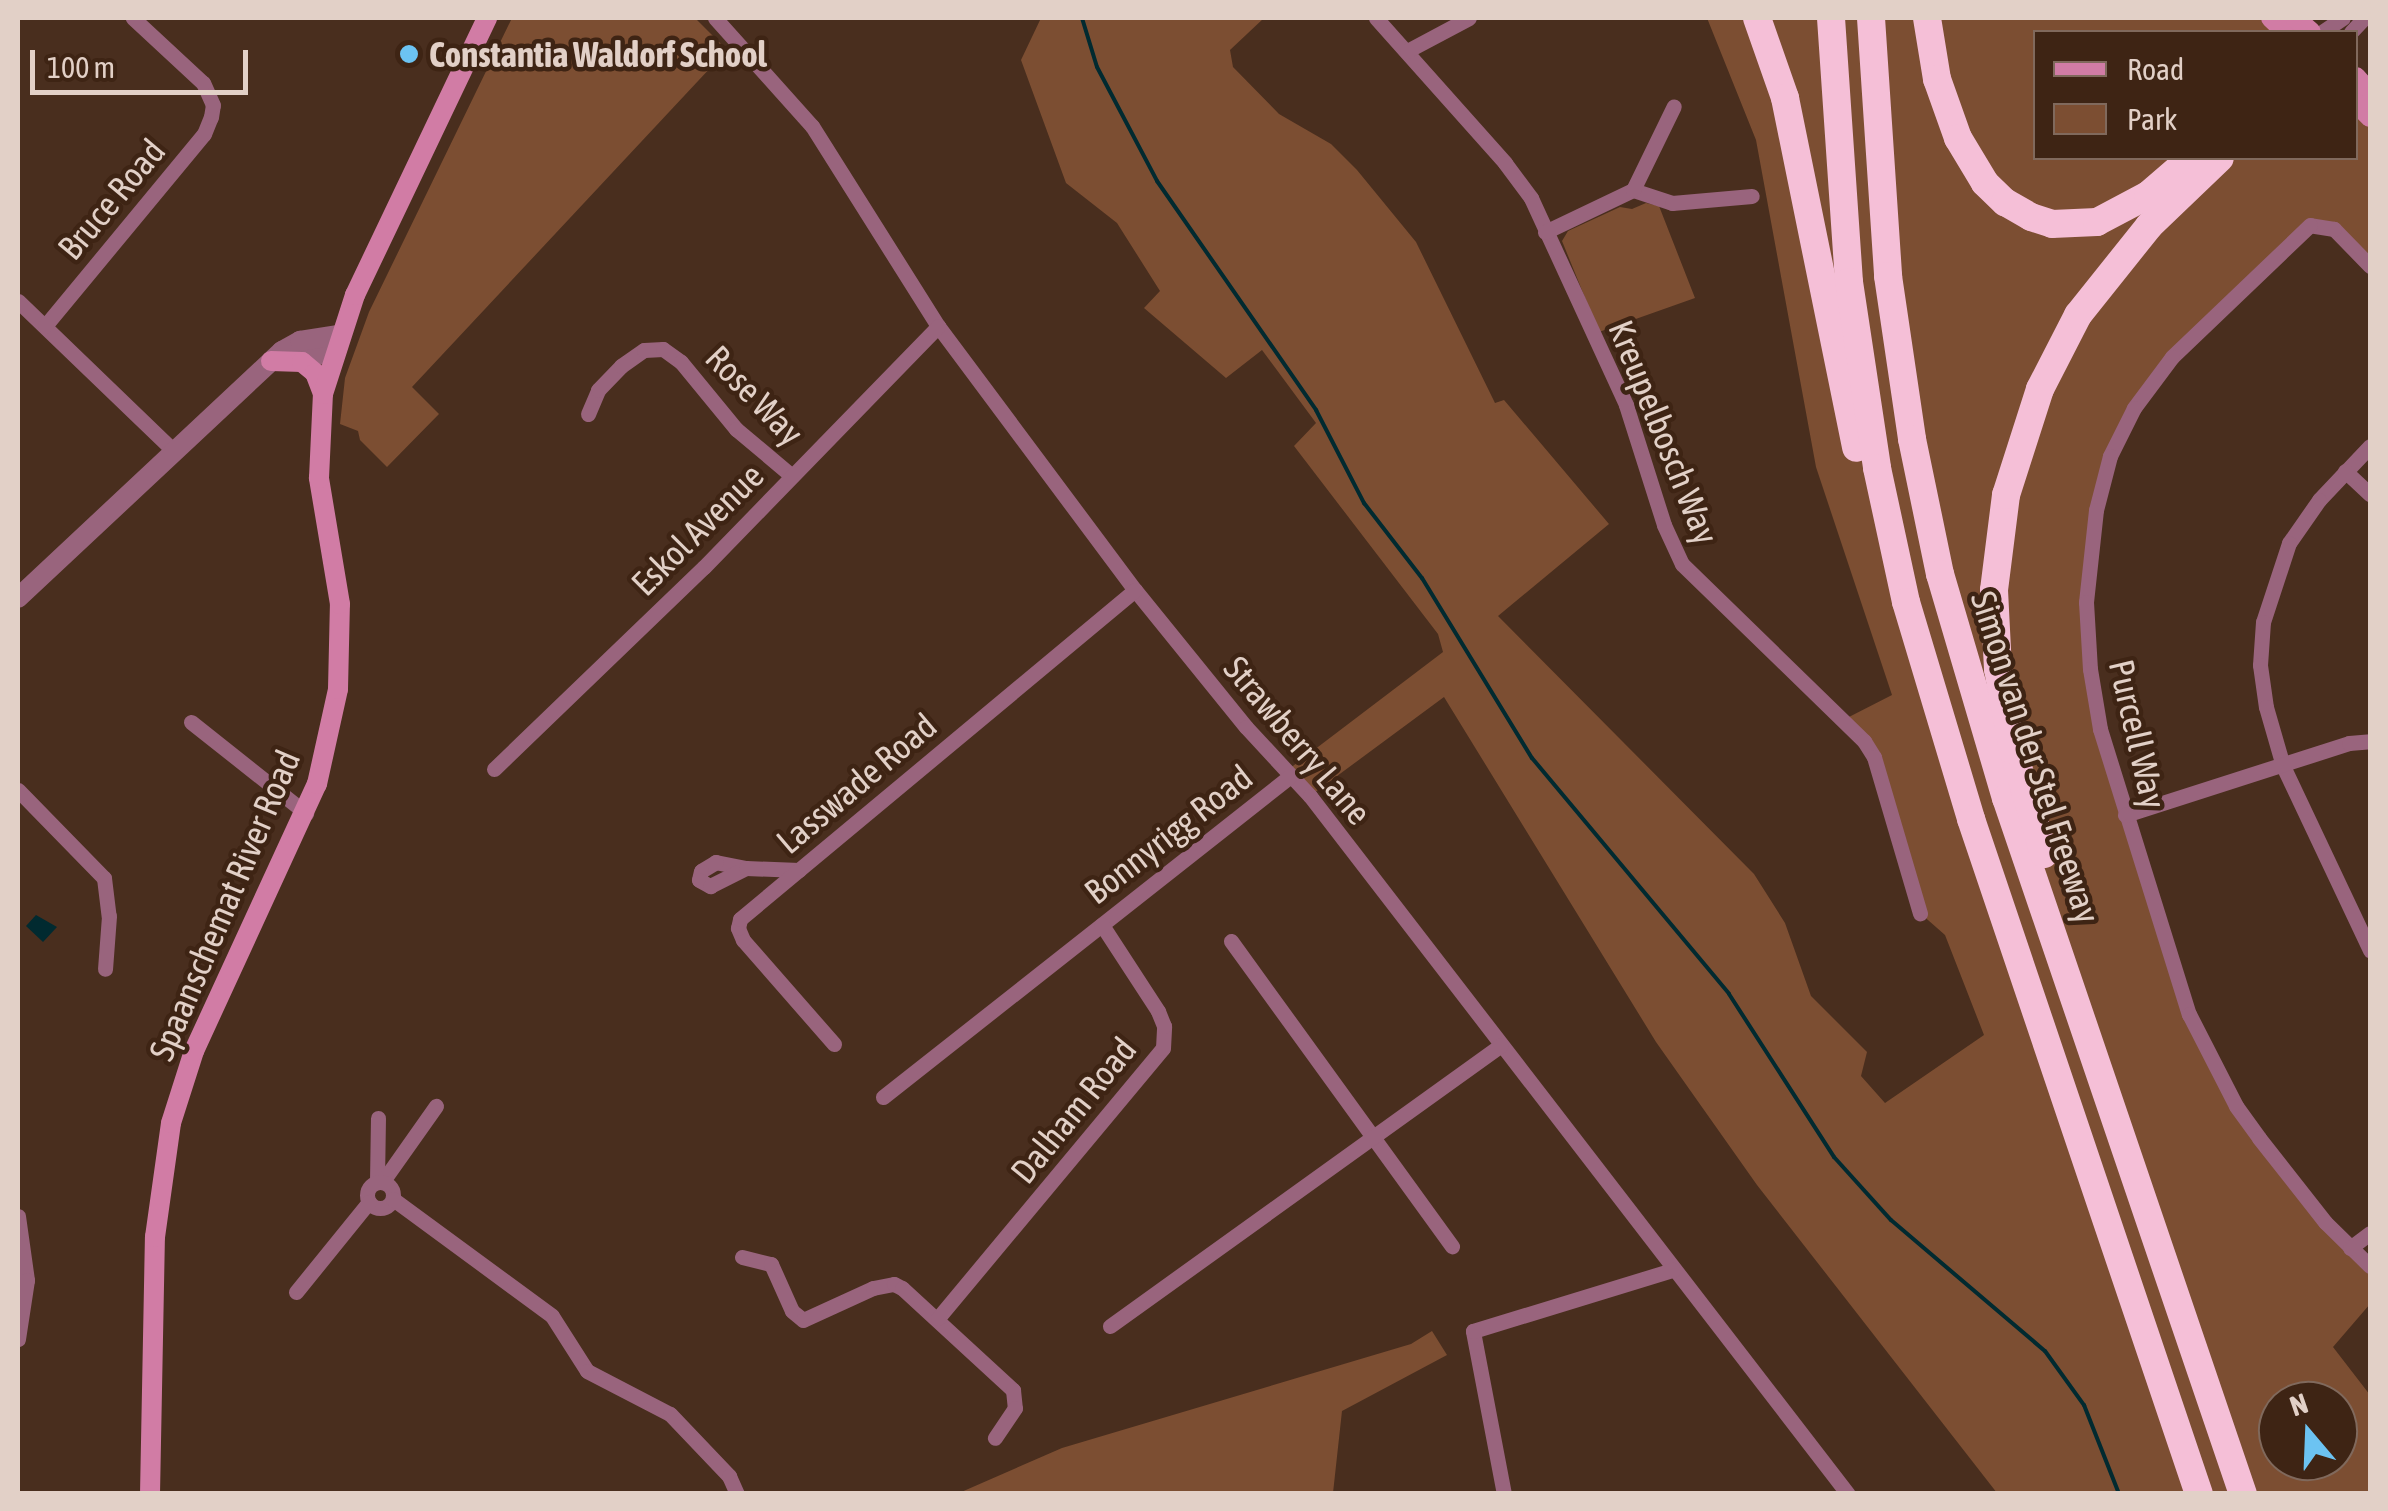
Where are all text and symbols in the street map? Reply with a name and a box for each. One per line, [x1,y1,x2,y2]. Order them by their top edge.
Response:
scale bar [35,30,252,92]
legend [2033,30,2358,160]
place label: Constantia Waldorf School [429,33,767,75]
marker: Constantia Waldorf School [398,43,420,65]
text: 100 m [47,50,115,84]
text: Road [2127,52,2184,86]
text: Park [2127,102,2177,136]
street label: Bruce Road [49,130,173,268]
street label: Kreupelbosch Way [1600,314,1728,550]
street label: Rose Way [698,337,812,453]
street label: Eskol Avenue [622,454,772,604]
street label: Simon van der Stel Freeway [1962,586,2110,928]
street label: Strawberry Lane [1216,647,1380,833]
street label: Purcell Way [2100,655,2176,813]
street label: Lasswade Road [768,704,944,862]
street label: Spaanschemat River Road [140,744,308,1066]
street label: Bonnyrigg Road [1076,756,1260,912]
street label: Dalham Road [1002,1029,1144,1191]
north arrow [2258,1381,2358,1481]
text: N [2286,1387,2312,1422]

